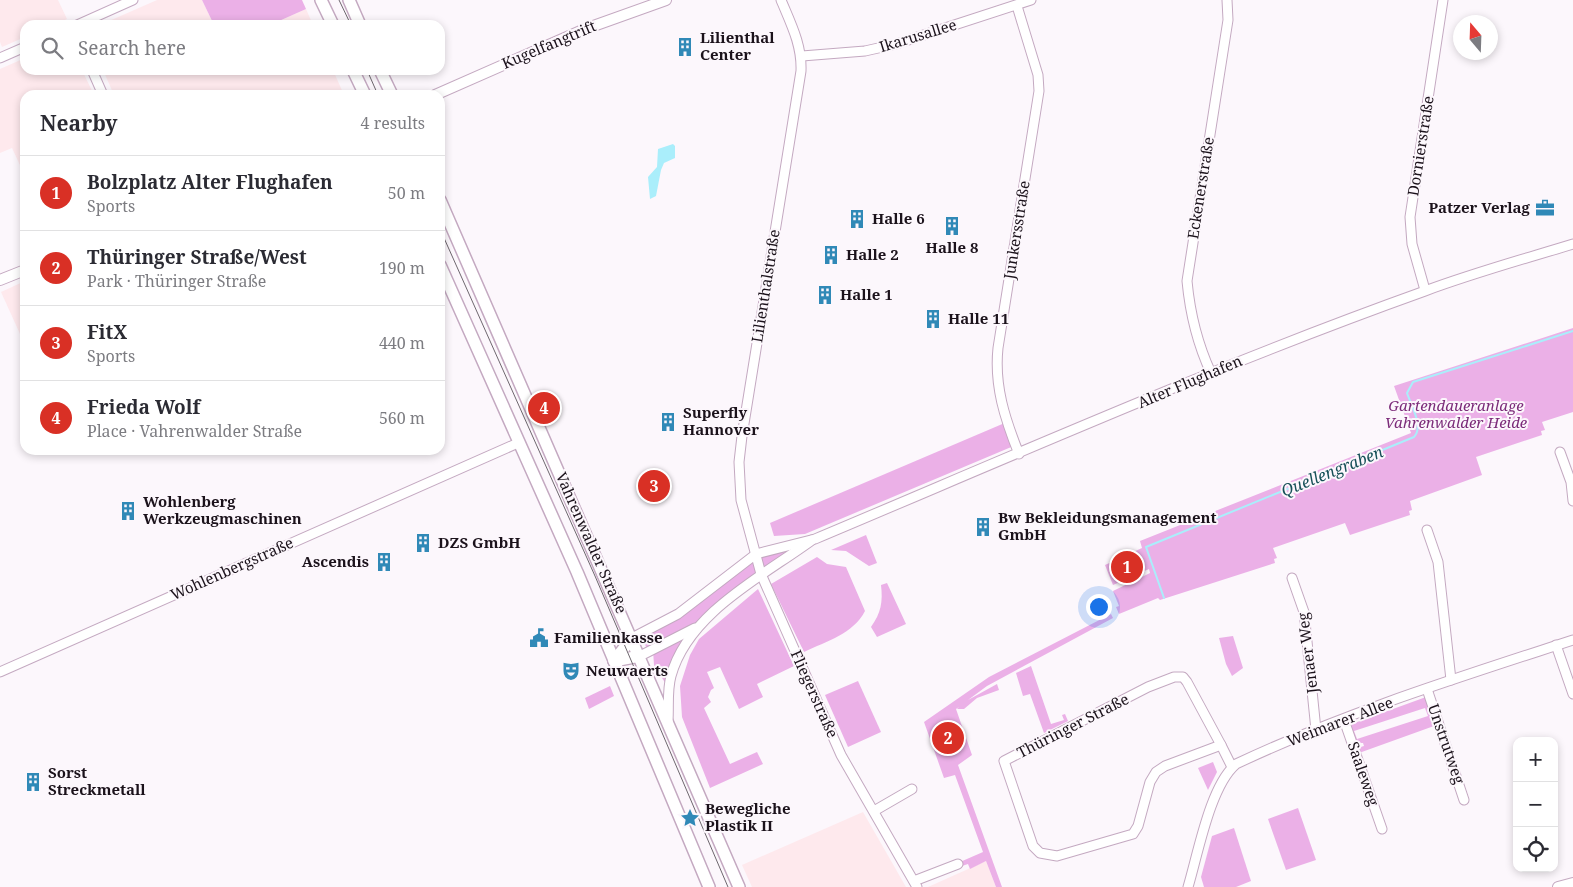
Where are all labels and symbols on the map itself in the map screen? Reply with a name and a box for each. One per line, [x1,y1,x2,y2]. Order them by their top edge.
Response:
street label: Ikarusallee [877,14,959,56]
street label: Kugelfangtrift [499,15,599,73]
north arrow [1453,15,1498,60]
place label: Lilienthal Center [700,27,775,64]
building icon: Lilienthal Center [674,36,696,58]
street label: Dornierstraße [1402,94,1438,197]
street label: Eckenerstraße [1182,135,1218,240]
street label: Junkersstraße [998,179,1034,282]
place label: Patzer Verlag [1428,197,1531,217]
office icon: Patzer Verlag [1534,197,1556,219]
building icon: Halle 6 [846,208,868,230]
place label: Halle 6 [872,208,925,228]
building icon: Halle 8 [941,215,963,237]
street label: Lilienthalstraße [746,228,784,344]
place label: Halle 8 [926,237,978,257]
building icon: Halle 2 [820,244,842,266]
place label: Halle 2 [846,244,899,264]
building icon: Halle 1 [814,284,836,306]
place label: Halle 1 [840,284,893,304]
building icon: Halle 11 [922,308,944,330]
place label: Halle 11 [948,308,1009,328]
street label: Alter Flughafen [1134,350,1245,412]
pin: 4 [528,389,560,427]
park label: Gartendaueranlage Vahrenwalder Heide [1385,395,1528,432]
place label: Superfly Hannover [683,402,759,439]
building icon: Superfly Hannover [657,411,679,433]
water label: Quellengraben [1278,440,1387,501]
pin: 3 [638,467,670,505]
street label: Vahrenwalder Straße [552,469,632,616]
place label: Wohlenberg Werkzeugmaschinen [143,491,302,528]
building icon: Wohlenberg Werkzeugmaschinen [117,500,139,522]
place label: Bw Bekleidungsmanagement GmbH [998,507,1217,544]
building icon: Bw Bekleidungsmanagement GmbH [972,516,994,538]
street label: Wohlenbergstraße [167,532,296,604]
building icon: DZS GmbH [412,532,434,554]
place label: DZS GmbH [438,532,520,552]
pin: 1 [1111,548,1143,586]
place label: Ascendis [302,551,369,571]
building icon: Ascendis [373,551,395,573]
your location [1086,594,1112,620]
street label: Jenaer Weg [1292,612,1322,696]
public building icon: Familienkasse [528,627,550,649]
place label: Familienkasse [554,627,663,647]
street label: Fliegerstraße [787,646,843,741]
theatre icon: Neuwaerts [560,660,582,682]
place label: Neuwaerts [586,660,668,680]
street label: Thüringer Straße [1013,688,1132,762]
street label: Weimarer Allee [1284,692,1396,751]
street label: Unstrutweg [1424,701,1470,786]
pin: 2 [932,719,964,757]
street label: Saaleweg [1344,739,1384,808]
place label: Sorst Streckmetall [48,762,146,799]
building icon: Sorst Streckmetall [22,771,44,793]
place label: Bewegliche Plastik II [705,798,791,835]
place icon: Bewegliche Plastik II [679,807,701,829]

